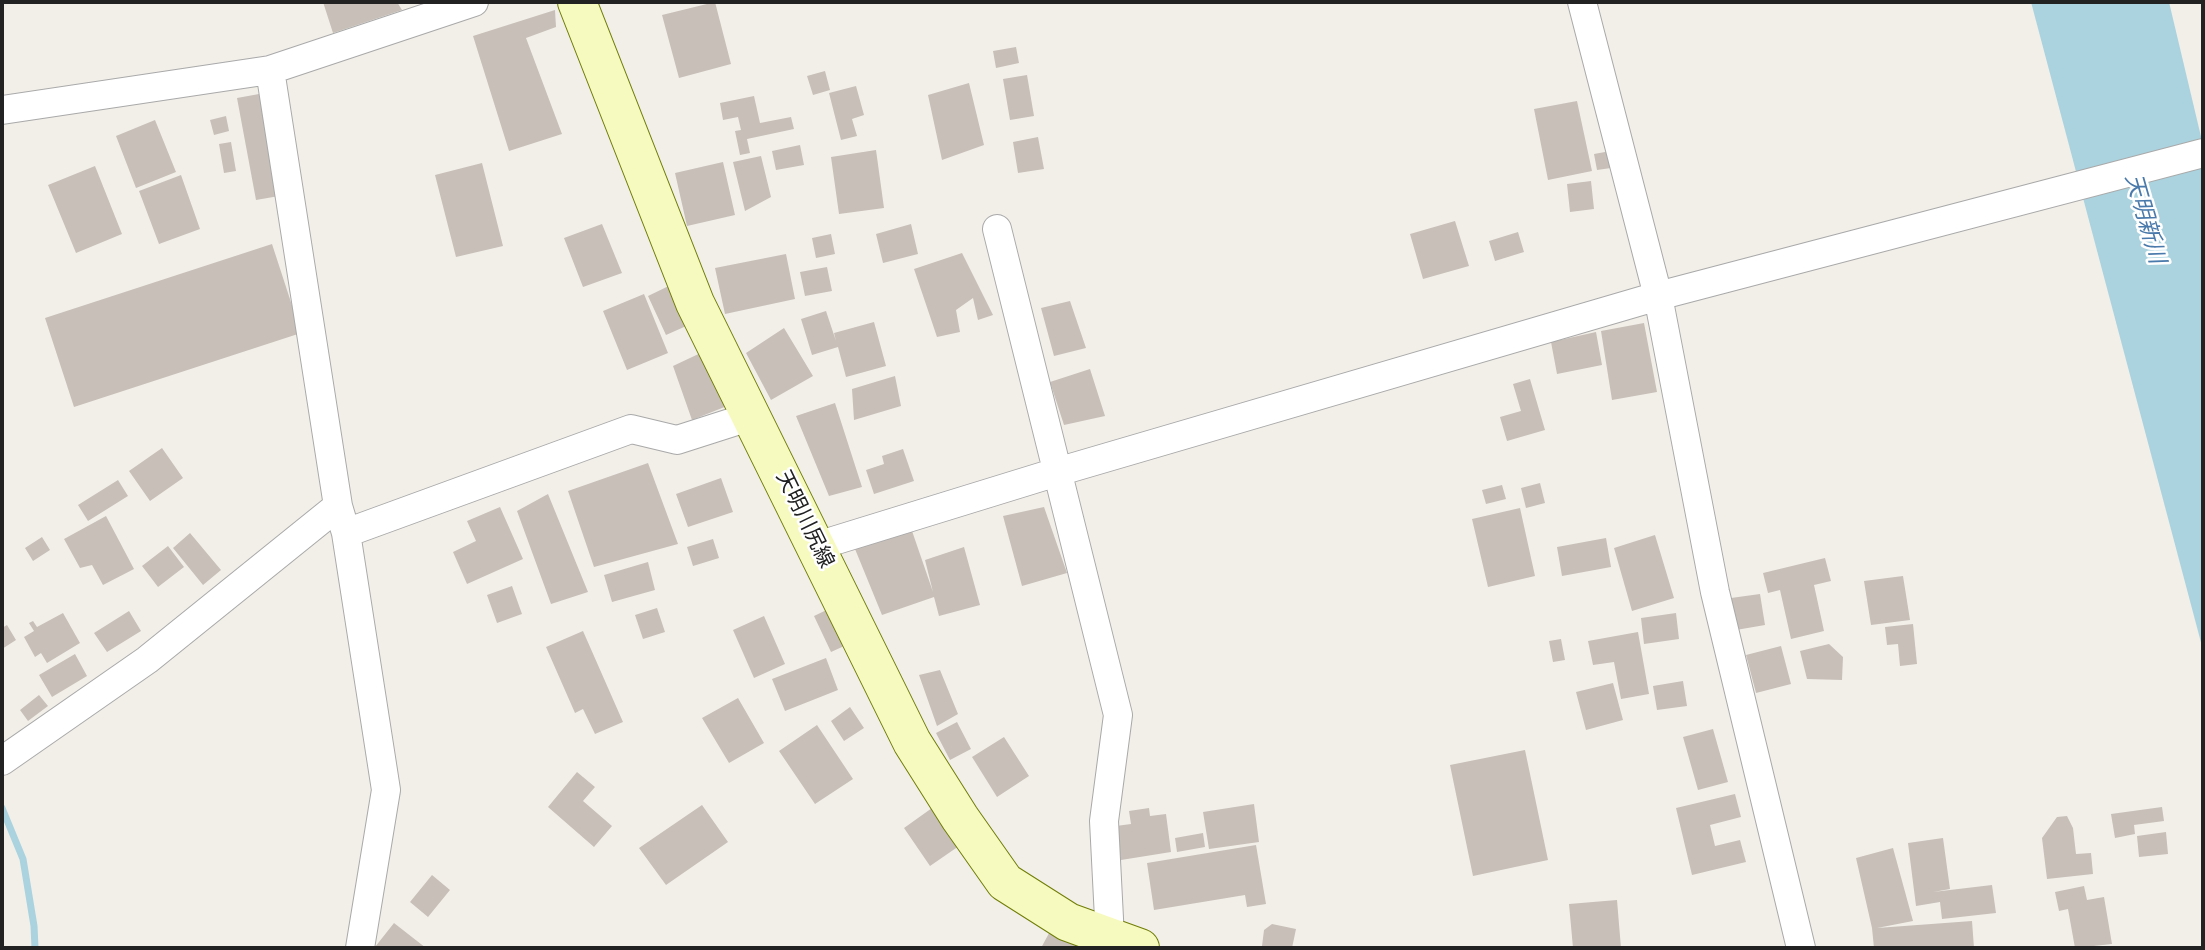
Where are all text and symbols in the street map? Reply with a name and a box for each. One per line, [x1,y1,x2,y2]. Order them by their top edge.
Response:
water label: 天明新川 [2118,171,2170,267]
street label: 天明川尻線 [770,467,838,573]

